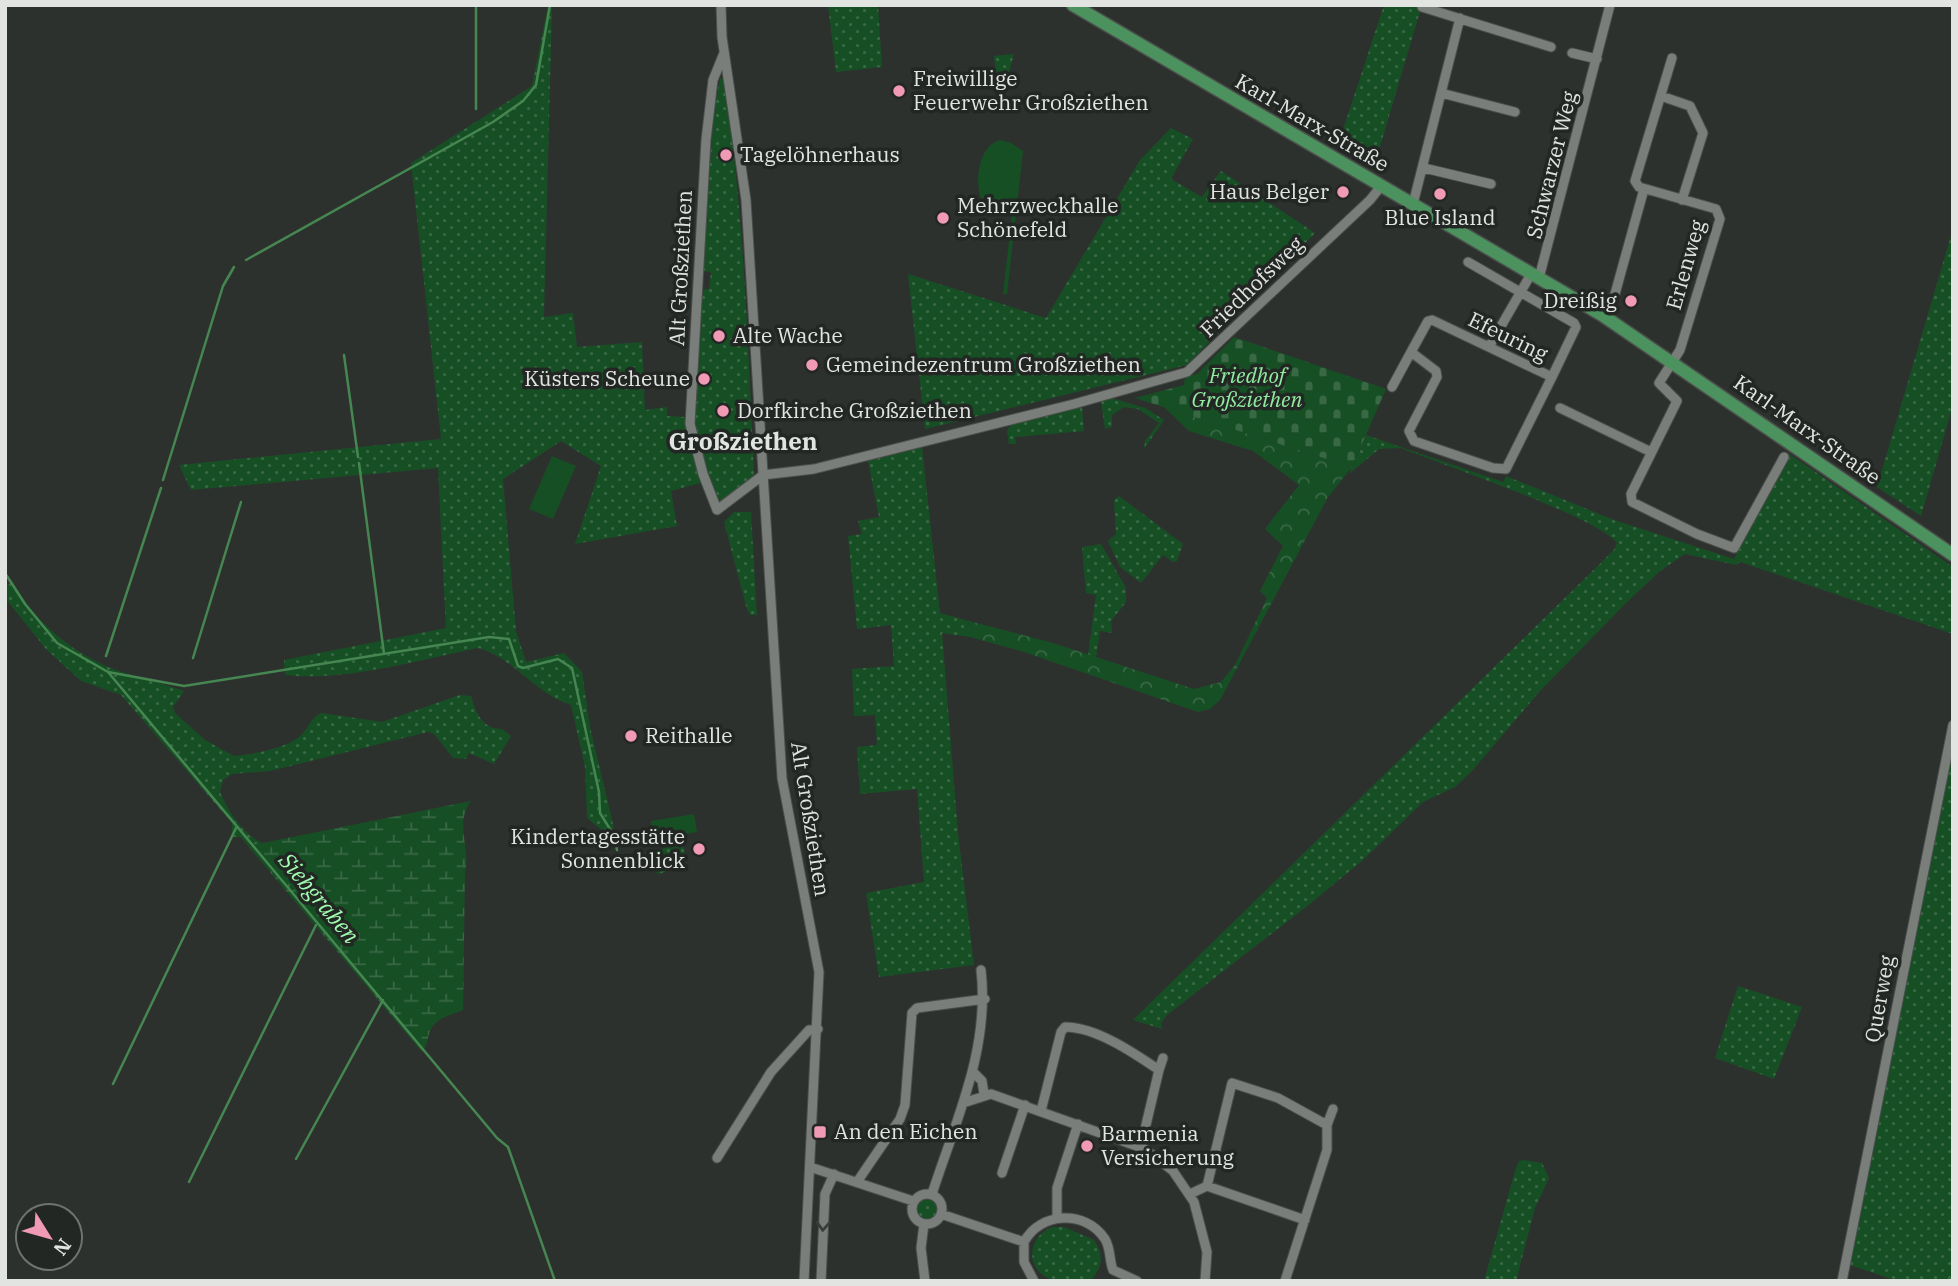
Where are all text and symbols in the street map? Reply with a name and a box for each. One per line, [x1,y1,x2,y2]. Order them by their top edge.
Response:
place label: Freiwillige Feuerwehr Großziethen [913,64,1149,116]
street label: Karl-Marx-Straße [1231,67,1394,178]
marker: Freiwillige Feuerwehr Großziethen [891,83,907,99]
street label: Schwarzer Weg [1519,88,1583,241]
place label: Tagelöhnerhaus [740,140,900,168]
marker: Tagelöhnerhaus [718,147,734,163]
place label: Haus Belger [1210,177,1330,205]
marker: Haus Belger [1335,184,1351,200]
marker: Blue Island [1432,186,1448,202]
street label: Alt Großziethen [662,189,698,347]
place label: Mehrzweckhalle Schönefeld [957,191,1119,243]
place label: Blue Island [1385,203,1496,231]
marker: Mehrzweckhalle Schönefeld [935,210,951,226]
street label: Erlenweg [1659,216,1711,313]
street label: Friedhofsweg [1193,229,1310,343]
place label: Dreißig [1543,286,1618,314]
marker: Dreißig [1623,293,1639,309]
street label: Efeuring [1464,305,1554,368]
place label: Alte Wache [733,321,843,349]
marker: Alte Wache [711,328,727,344]
place label: Gemeindezentrum Großziethen [826,350,1141,378]
marker: Gemeindezentrum Großziethen [804,357,820,373]
park label: Friedhof Großziethen [1192,361,1302,413]
place label: Küsters Scheune [524,364,690,392]
street label: Karl-Marx-Straße [1729,368,1886,490]
marker: Küsters Scheune [696,371,712,387]
place label: Dorfkirche Großziethen [737,396,972,424]
marker: Dorfkirche Großziethen [715,403,731,419]
district label: Großziethen [668,425,818,457]
place label: Reithalle [645,721,733,749]
marker: Reithalle [623,728,639,744]
street label: Alt Großziethen [785,740,837,898]
place label: Kindertagesstätte Sonnenblick [510,822,686,874]
marker: Kindertagesstätte Sonnenblick [691,841,707,857]
water label: Siebgraben [272,845,367,949]
street label: Querweg [1858,952,1901,1045]
place label: An den Eichen [834,1117,978,1145]
place label: Barmenia Versicherung [1101,1119,1235,1171]
marker: An den Eichen [812,1124,828,1140]
marker: Barmenia Versicherung [1079,1138,1095,1154]
north arrow [14,1202,84,1272]
one-way arrow [816,1221,831,1232]
text: N [48,1234,77,1260]

